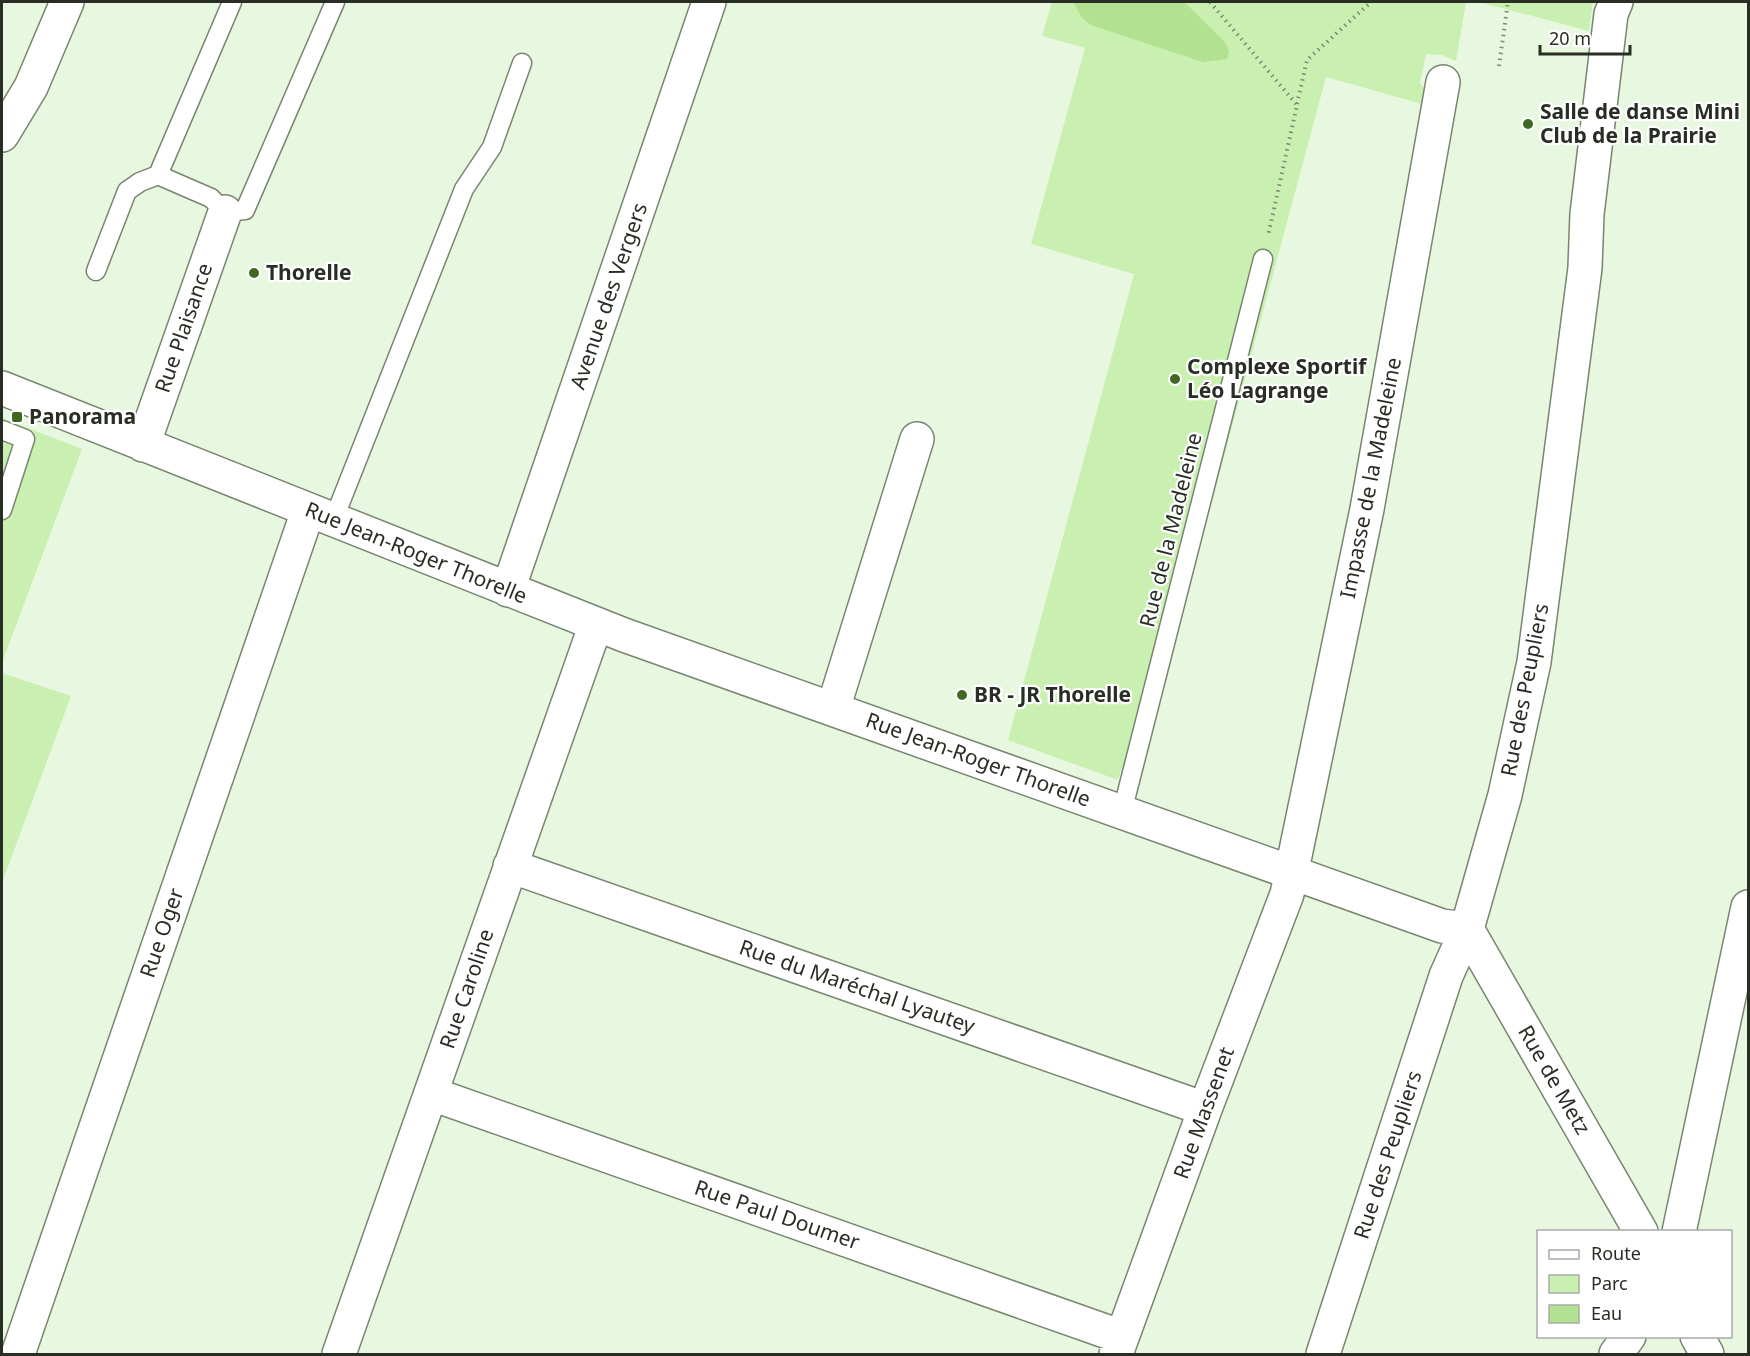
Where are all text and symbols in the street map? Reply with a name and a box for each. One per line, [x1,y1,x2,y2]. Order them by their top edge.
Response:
scale bar [1540,18,1630,56]
text: 20 m [1549,26,1591,50]
place label: Salle de danse Mini Club de la Prairie [1540,97,1740,149]
marker: Salle de danse Mini Club de la Prairie [1521,117,1535,131]
street label: Avenue des Vergers [563,199,653,393]
place label: Thorelle [266,258,351,286]
street label: Rue Plaisance [148,259,218,396]
marker: Thorelle [247,266,261,280]
place label: Complexe Sportif Léo Lagrange [1187,352,1368,404]
street label: Impasse de la Madeleine [1333,355,1407,601]
marker: Complexe Sportif Léo Lagrange [1168,372,1182,386]
place label: Panorama [29,402,136,430]
marker: Panorama [10,410,24,424]
street label: Rue de la Madeleine [1132,430,1208,630]
street label: Rue Jean-Roger Thorelle [301,495,532,609]
street label: Rue des Peupliers [1494,601,1555,779]
place label: BR - JR Thorelle [974,680,1131,708]
marker: BR - JR Thorelle [955,688,969,702]
street label: Rue Jean-Roger Thorelle [862,705,1095,813]
street label: Rue Oger [133,884,190,981]
street label: Rue Caroline [432,925,500,1052]
street label: Rue du Maréchal Lyautey [736,933,979,1040]
street label: Rue de Metz [1512,1020,1598,1139]
street label: Rue Massenet [1166,1042,1240,1183]
street label: Rue des Peupliers [1347,1067,1427,1242]
street label: Rue Paul Doumer [691,1173,864,1256]
legend [1537,1230,1732,1338]
text: Route [1591,1241,1641,1265]
text: Parc [1591,1271,1628,1295]
text: Eau [1591,1301,1622,1325]

